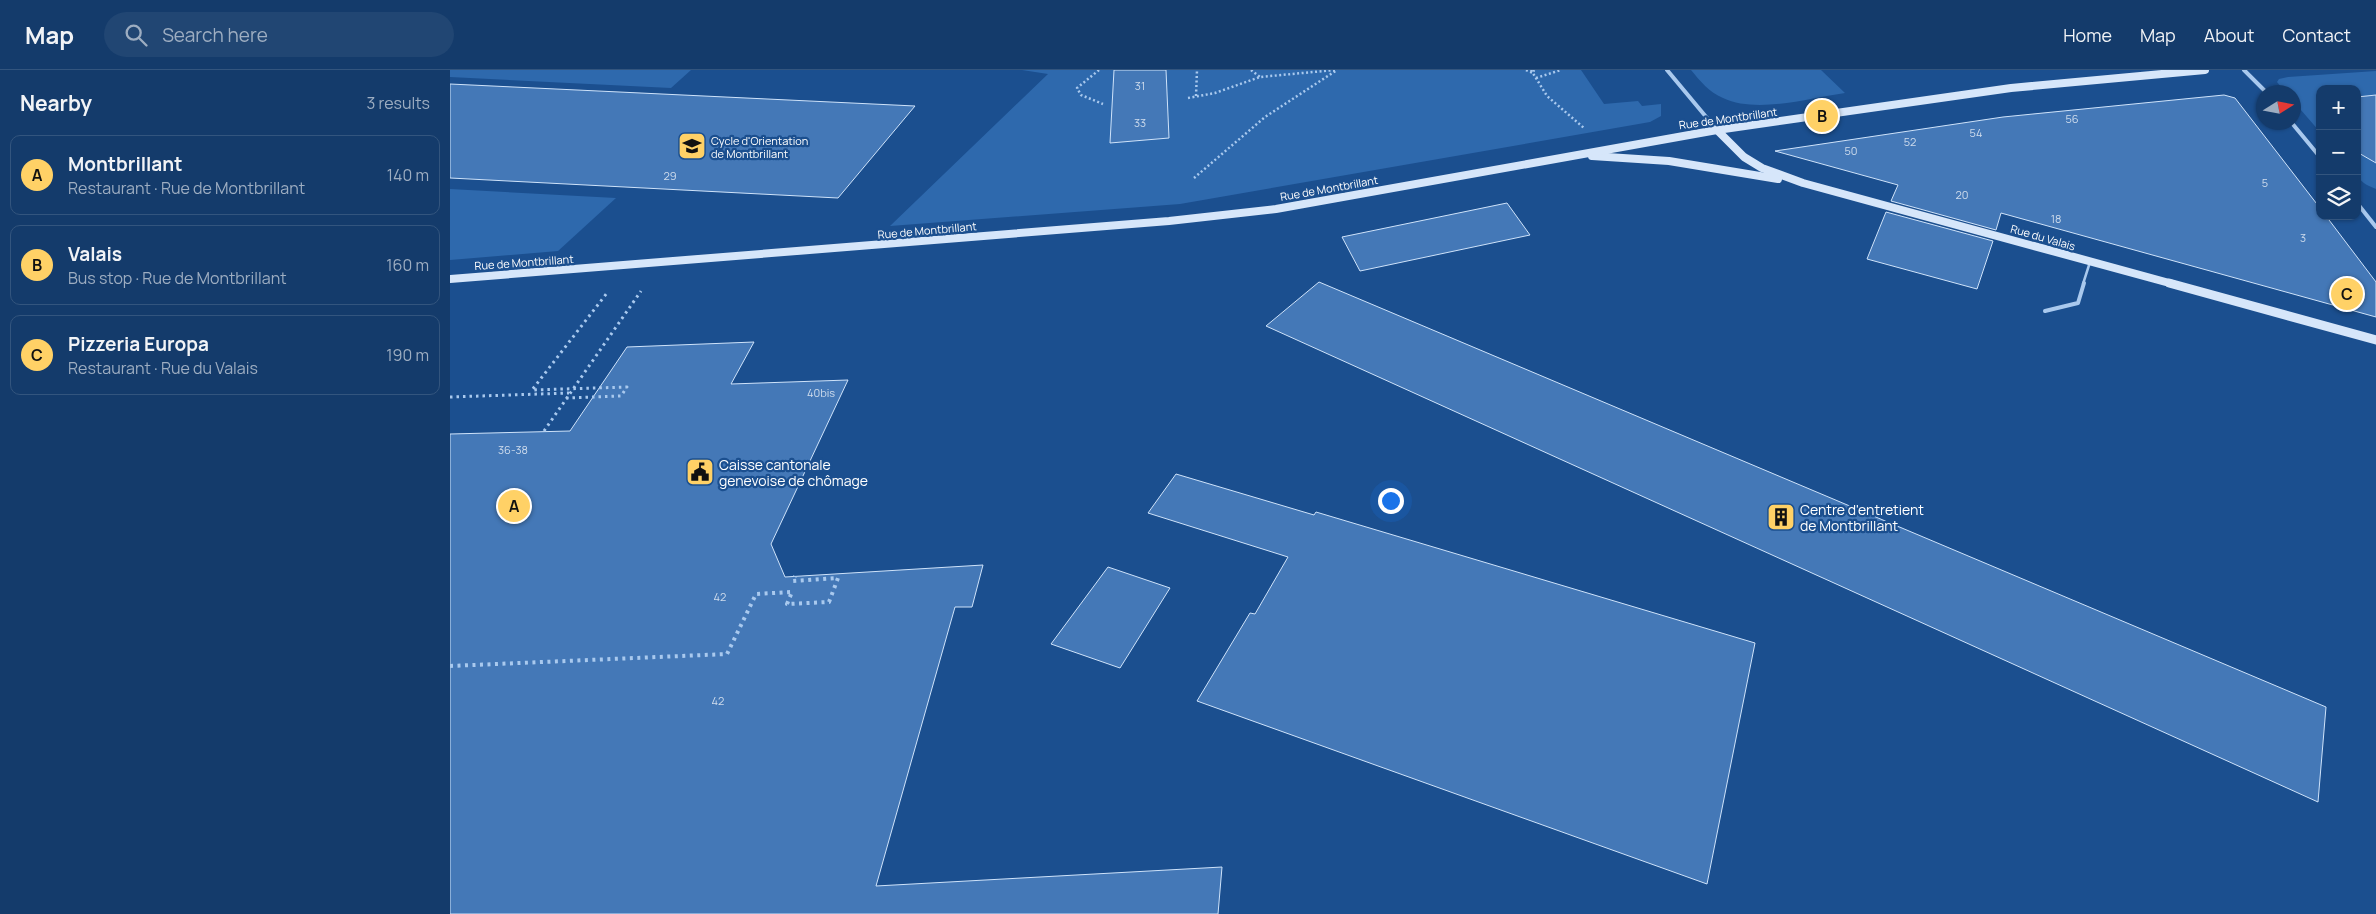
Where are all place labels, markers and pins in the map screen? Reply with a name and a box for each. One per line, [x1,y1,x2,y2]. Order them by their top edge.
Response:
pin: B [1806,97,1838,135]
school or university icon: Cycle d'Orientation de Montbrillant [677,131,707,161]
place label: Cycle d'Orientation de Montbrillant [711,133,808,161]
pin: C [2331,275,2363,313]
place label: Caisse cantonale genevoise de chômage [719,455,868,490]
public building icon: Caisse cantonale genevoise de chômage [685,457,715,487]
pin: A [498,487,530,525]
place label: Centre d'entretient de Montbrillant [1800,500,1924,535]
building icon: Centre d'entretient de Montbrillant [1766,502,1796,532]

